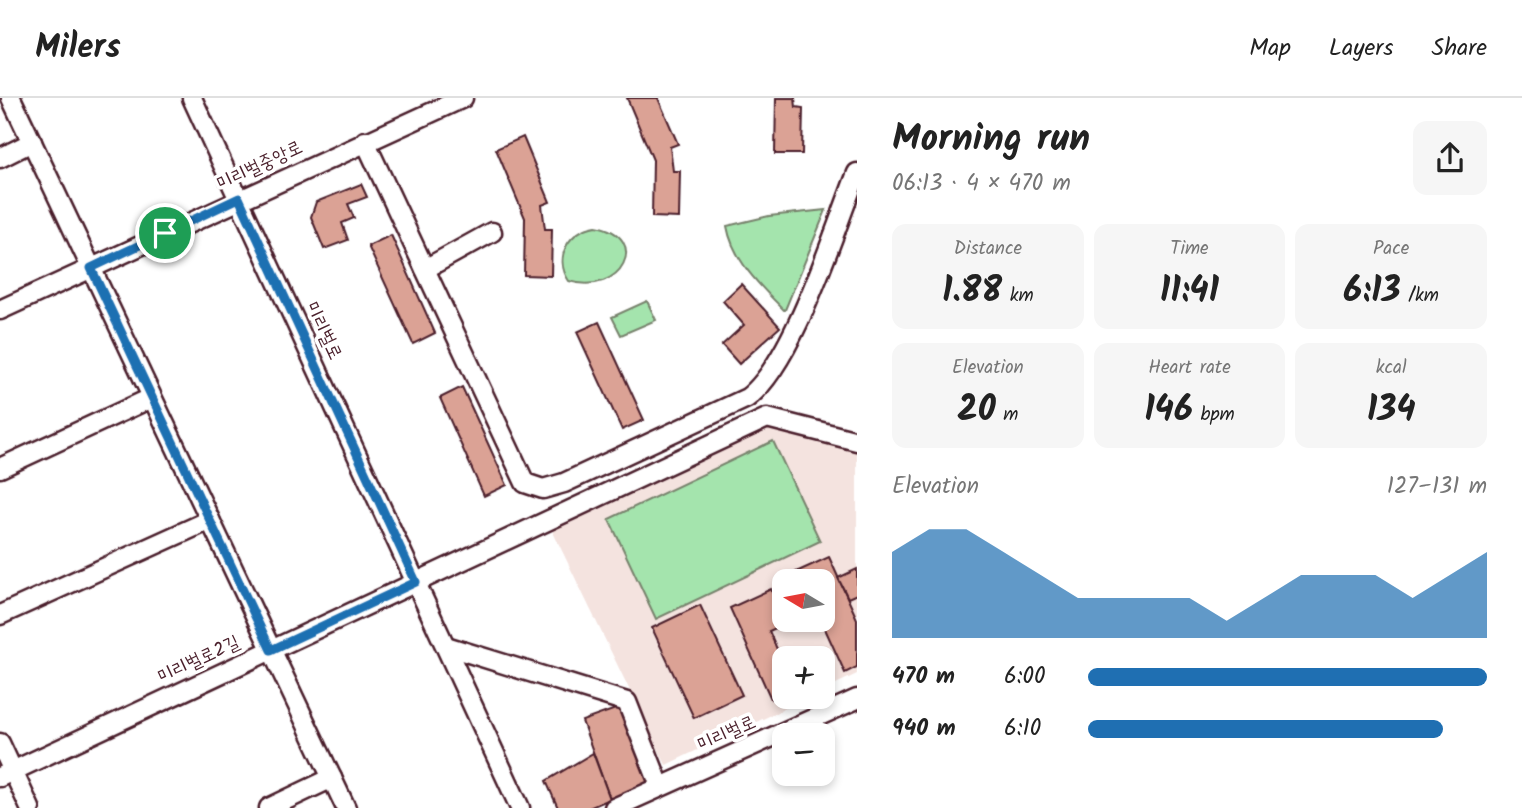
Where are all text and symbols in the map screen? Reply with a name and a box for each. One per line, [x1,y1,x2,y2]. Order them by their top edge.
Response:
text: Milers [35,22,121,75]
text: Map [1249,29,1291,68]
text: Layers [1329,29,1393,68]
text: Share [1431,29,1487,68]
text: Morning run [892,110,1090,170]
button: share [1413,121,1487,195]
street label: 미리벌중앙로 [212,133,308,199]
text: 06:13 · 4 × 470 m [892,166,1071,202]
pin [135,203,195,263]
icon: arrive [146,214,184,252]
text: Distance [954,234,1022,264]
text: Time [1170,234,1209,264]
text: Pace [1373,234,1409,264]
text: 1.88 [942,264,1002,320]
text: 11:41 [1160,264,1219,320]
text: 6:13 [1343,264,1401,320]
text: km [1002,281,1034,311]
text: /km [1401,281,1439,311]
street label: 미리벌로 [296,297,350,365]
text: Elevation [952,353,1024,383]
text: Heart rate [1148,353,1231,383]
text: kcal [1376,353,1407,383]
text: 20 [957,383,996,439]
text: 146 [1144,383,1193,439]
text: 134 [1367,383,1416,439]
text: m [996,400,1018,430]
text: bpm [1193,400,1235,430]
text: Elevation [892,469,979,505]
text: 127–131 m [1387,469,1487,505]
north arrow [772,569,835,632]
map controls [772,569,835,786]
street label: 미리벌로2길 [153,628,245,692]
button: + [772,646,835,709]
text: 470 m [892,659,955,695]
text: 6:00 [1004,659,1045,695]
street label: 미리벌로 [693,708,761,760]
text: 940 m [892,711,956,747]
text: 6:10 [1004,711,1041,747]
button: − [772,723,835,786]

